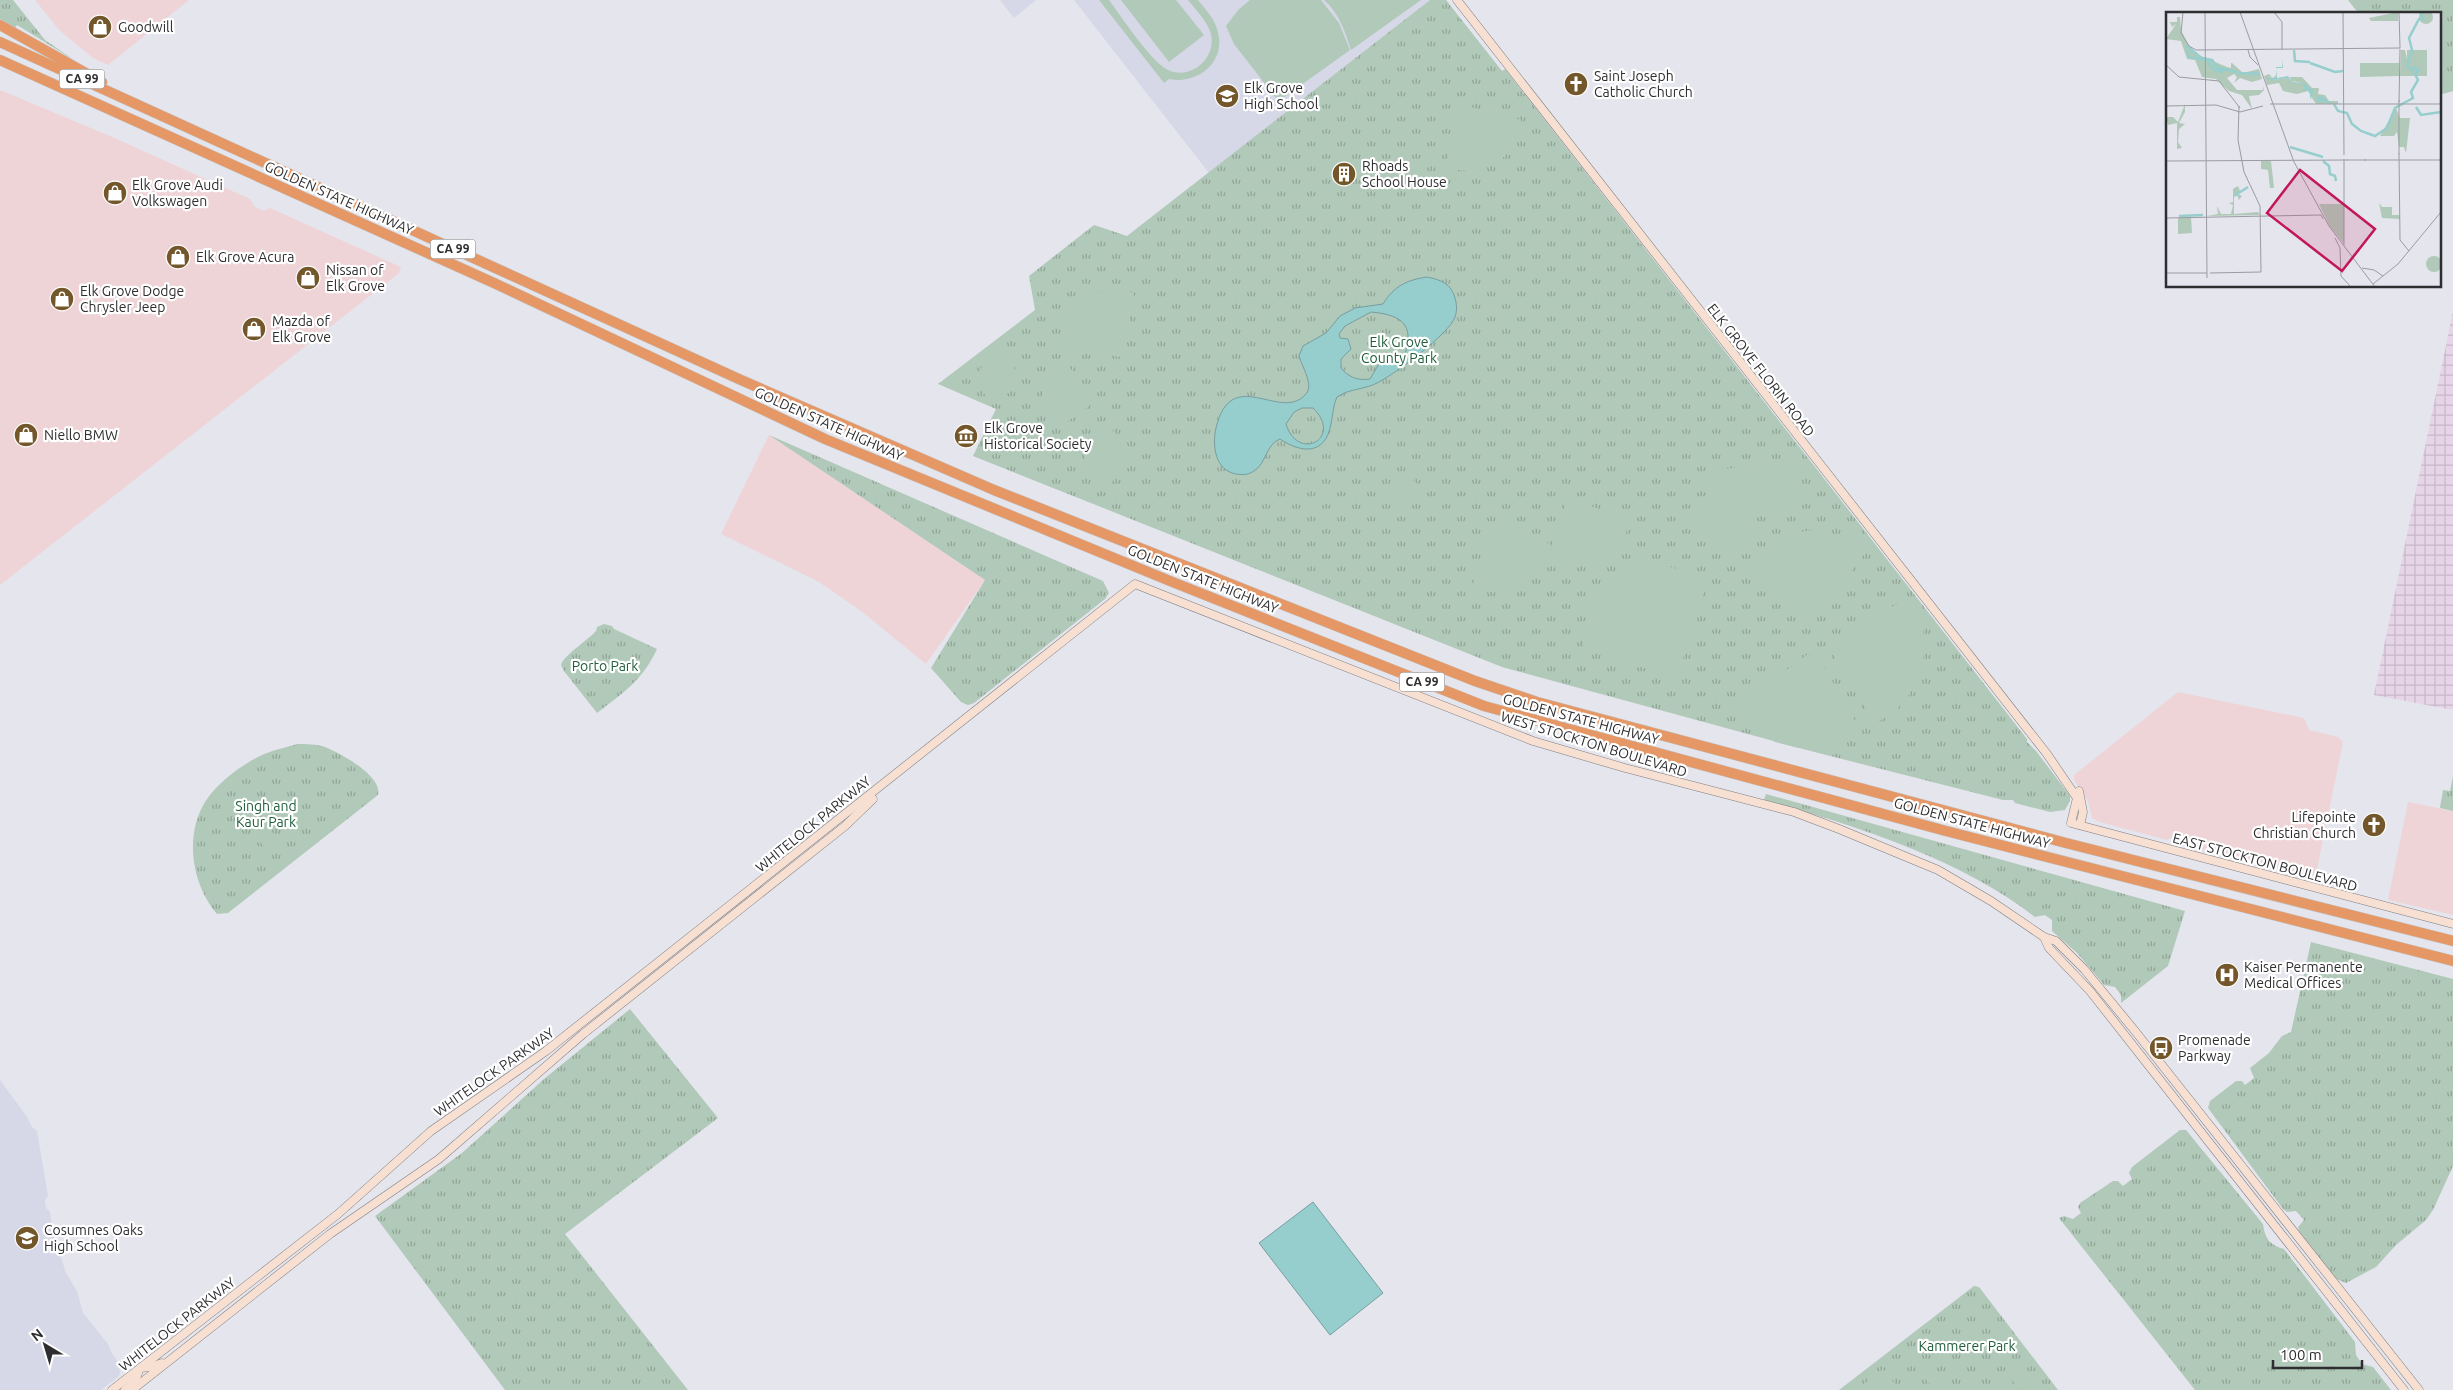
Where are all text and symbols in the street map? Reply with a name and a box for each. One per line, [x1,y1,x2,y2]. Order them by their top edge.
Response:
inset map [2166,12,2440,288]
shop icon: Goodwill [87,14,113,40]
place label: Goodwill [118,19,174,35]
place label: Saint Joseph Catholic Church [1594,68,1693,100]
road number: CA 99 [59,70,104,88]
church icon: Saint Joseph Catholic Church [1563,71,1589,97]
place label: Elk Grove High School [1244,80,1319,112]
school or university icon: Elk Grove High School [1214,83,1240,109]
street label: GOLDEN STATE HIGHWAY [262,158,416,238]
place label: Rhoads School House [1362,158,1447,190]
building icon: Rhoads School House [1331,161,1357,187]
place label: Elk Grove Audi Volkswagen [132,177,223,209]
shop icon: Elk Grove Audi Volkswagen [102,180,128,206]
road number: CA 99 [430,240,476,258]
shop icon: Elk Grove Acura [165,244,191,270]
place label: Elk Grove Acura [196,249,294,265]
place label: Nissan of Elk Grove [326,262,385,294]
shop icon: Nissan of Elk Grove [295,265,321,291]
place label: Elk Grove Dodge Chrysler Jeep [80,283,184,315]
shop icon: Elk Grove Dodge Chrysler Jeep [49,286,75,312]
street label: ELK GROVE FLORIN ROAD [1704,300,1818,440]
place label: Mazda of Elk Grove [272,313,331,345]
shop icon: Mazda of Elk Grove [241,316,267,342]
park label: Elk Grove County Park [1361,334,1437,366]
street label: GOLDEN STATE HIGHWAY [752,384,906,464]
place label: Elk Grove Historical Society [984,420,1092,452]
shop icon: Niello BMW [13,422,39,448]
museum icon: Elk Grove Historical Society [953,423,979,449]
place label: Niello BMW [44,427,118,443]
street label: GOLDEN STATE HIGHWAY [1125,541,1281,617]
park label: Porto Park [572,658,638,674]
road number: CA 99 [1400,672,1444,692]
street label: GOLDEN STATE HIGHWAY [1501,690,1661,748]
street label: WEST STOCKTON BOULEVARD [1499,708,1689,780]
street label: WHITELOCK PARKWAY [752,773,874,875]
street label: GOLDEN STATE HIGHWAY [1892,794,2052,852]
park label: Singh and Kaur Park [235,798,297,830]
place label: Lifepointe Christian Church [2253,809,2356,841]
church icon: Lifepointe Christian Church [2361,812,2387,838]
street label: EAST STOCKTON BOULEVARD [2171,830,2359,894]
place label: Kaiser Permanente Medical Offices [2244,959,2363,991]
hospital icon: Kaiser Permanente Medical Offices [2214,962,2240,988]
street label: WHITELOCK PARKWAY [431,1024,557,1120]
place label: Promenade Parkway [2178,1032,2251,1064]
bus stop icon: Promenade Parkway [2148,1035,2174,1061]
place label: Cosumnes Oaks High School [44,1222,143,1254]
school or university icon: Cosumnes Oaks High School [14,1225,40,1251]
street label: WHITELOCK PARKWAY [116,1274,238,1374]
north arrow [20,1320,70,1370]
text: N [28,1325,46,1344]
park label: Kammerer Park [1919,1338,2015,1354]
scale bar [2273,1338,2362,1370]
text: 100 m [2280,1346,2322,1363]

